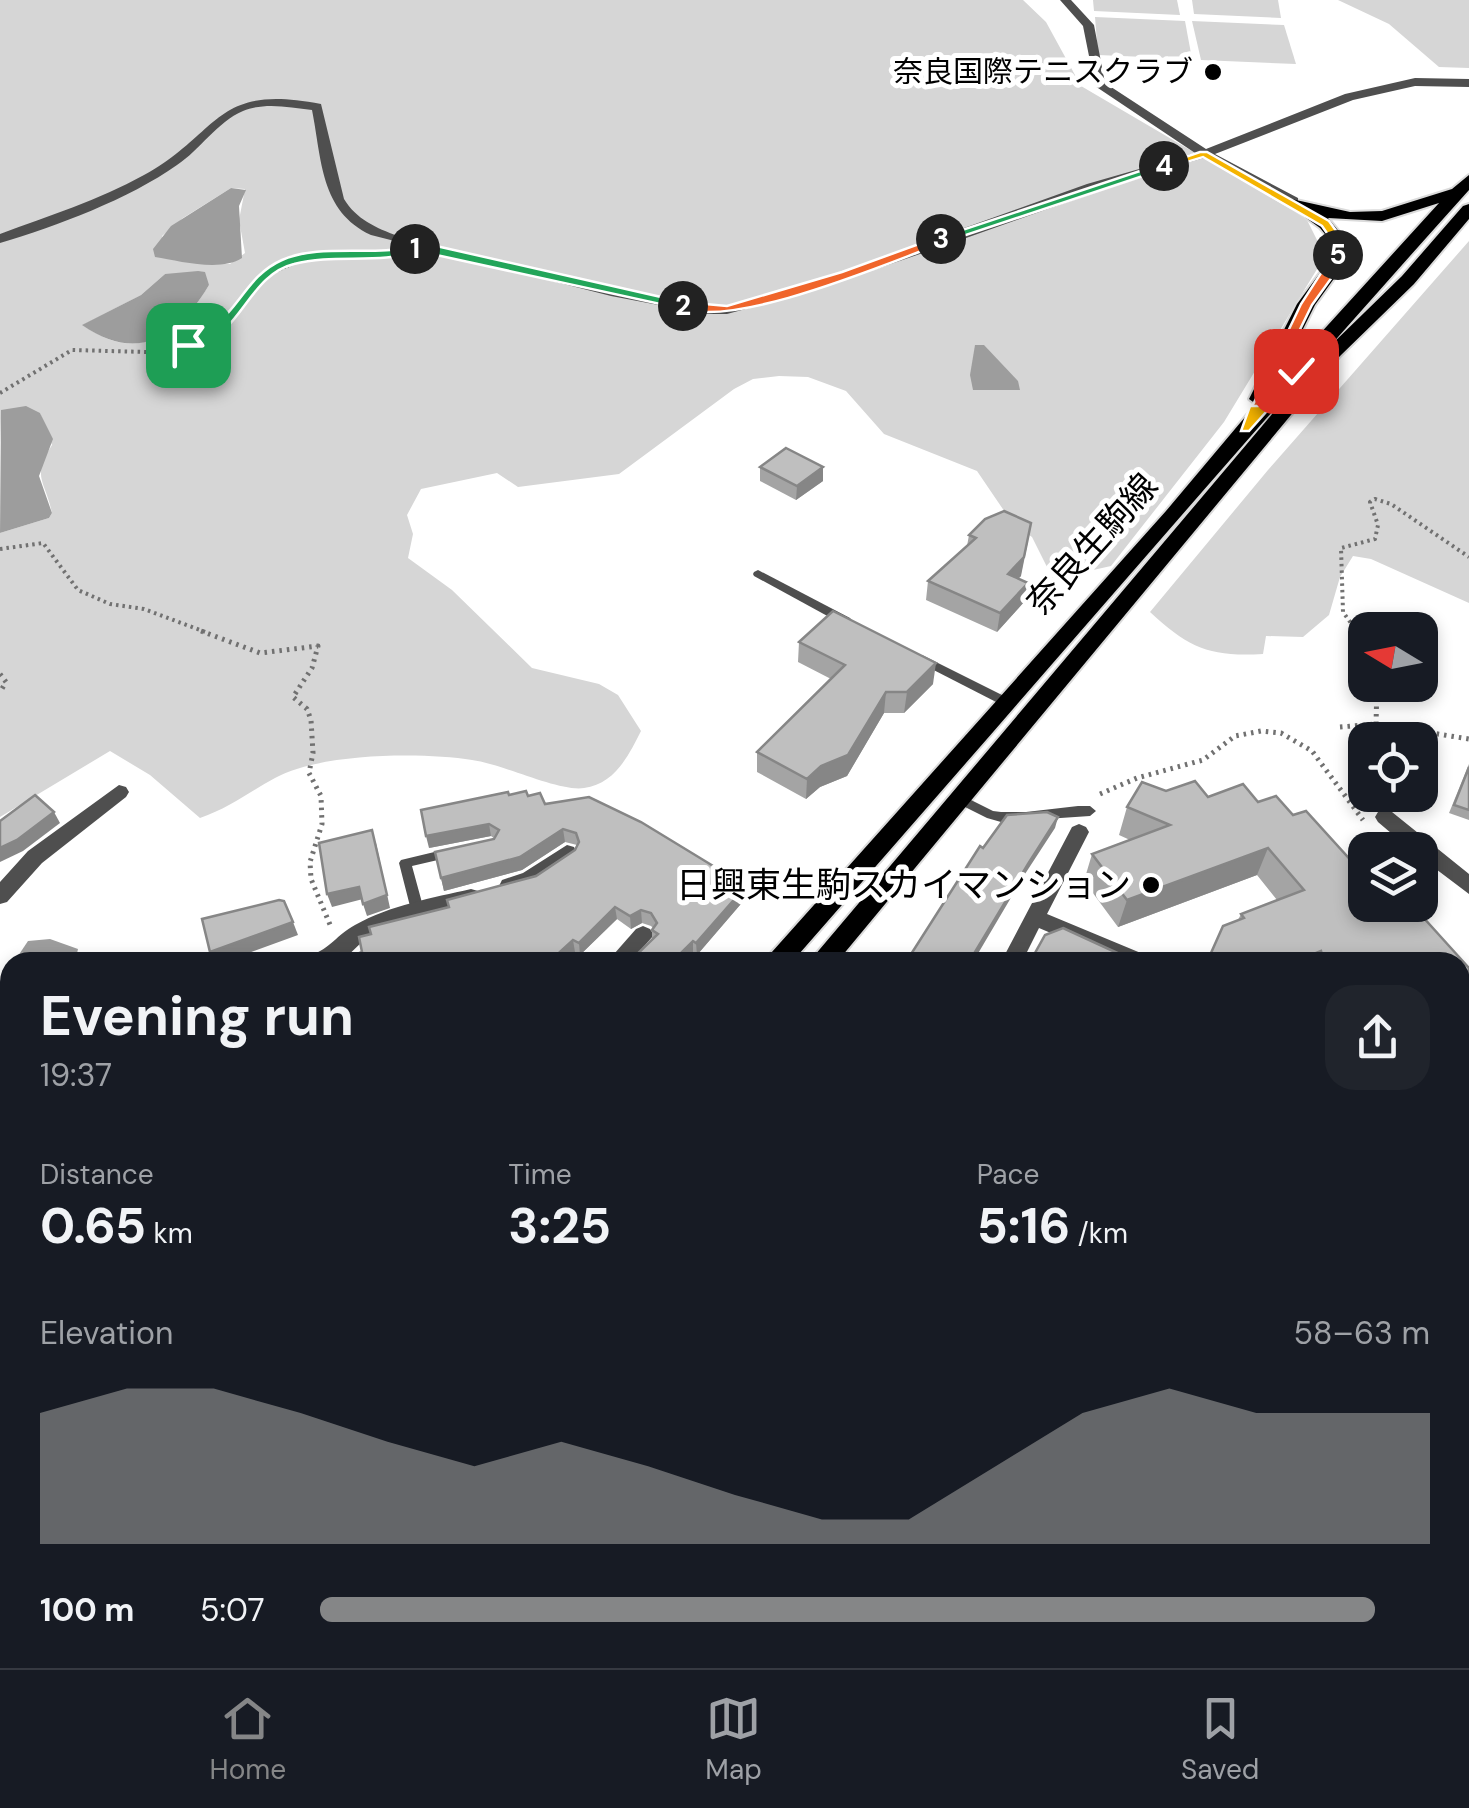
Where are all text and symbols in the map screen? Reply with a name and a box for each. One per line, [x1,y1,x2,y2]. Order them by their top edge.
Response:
place label: 奈良国際テニスクラブ [893,52,1193,91]
marker: 奈良国際テニスクラブ [1202,61,1224,83]
pin: 4 [1139,141,1189,191]
text: 4 [1155,147,1173,184]
pin: 3 [916,214,966,264]
text: 3 [933,220,949,257]
pin: 1 [390,224,440,274]
text: 1 [410,230,420,267]
pin: 5 [1313,230,1363,280]
text: 5 [1329,236,1347,273]
pin: 2 [658,281,708,331]
text: 2 [675,287,691,324]
pin [146,303,231,388]
icon: arrive [161,318,216,373]
pin [1254,329,1339,414]
icon: check [1269,344,1324,399]
street label: 奈良生駒線 [1016,464,1168,624]
north arrow [1348,612,1438,702]
map controls [1348,612,1438,922]
button: locate [1348,722,1438,812]
button: layers [1348,832,1438,922]
place label: 日興東生駒スカイマンション [676,862,1131,908]
marker: 日興東生駒スカイマンション [1140,874,1162,896]
text: Evening run [40,980,354,1052]
button: share [1325,985,1430,1090]
text: 19:37 [40,1054,112,1096]
text: Distance [40,1156,154,1193]
text: Time [508,1156,572,1193]
text: Pace [977,1156,1039,1193]
text: 0.65 [40,1193,146,1259]
text: 3:25 [508,1193,611,1259]
text: 5:16 [977,1193,1070,1259]
text: km [146,1215,193,1252]
text: /km [1070,1215,1128,1252]
text: Elevation [40,1312,173,1354]
text: 58–63 m [1294,1312,1430,1354]
text: 100 m [40,1589,134,1631]
text: 5:07 [200,1589,265,1631]
tab: Home [210,1691,286,1788]
tab: Map [705,1691,762,1788]
tab: Saved [1181,1691,1259,1788]

